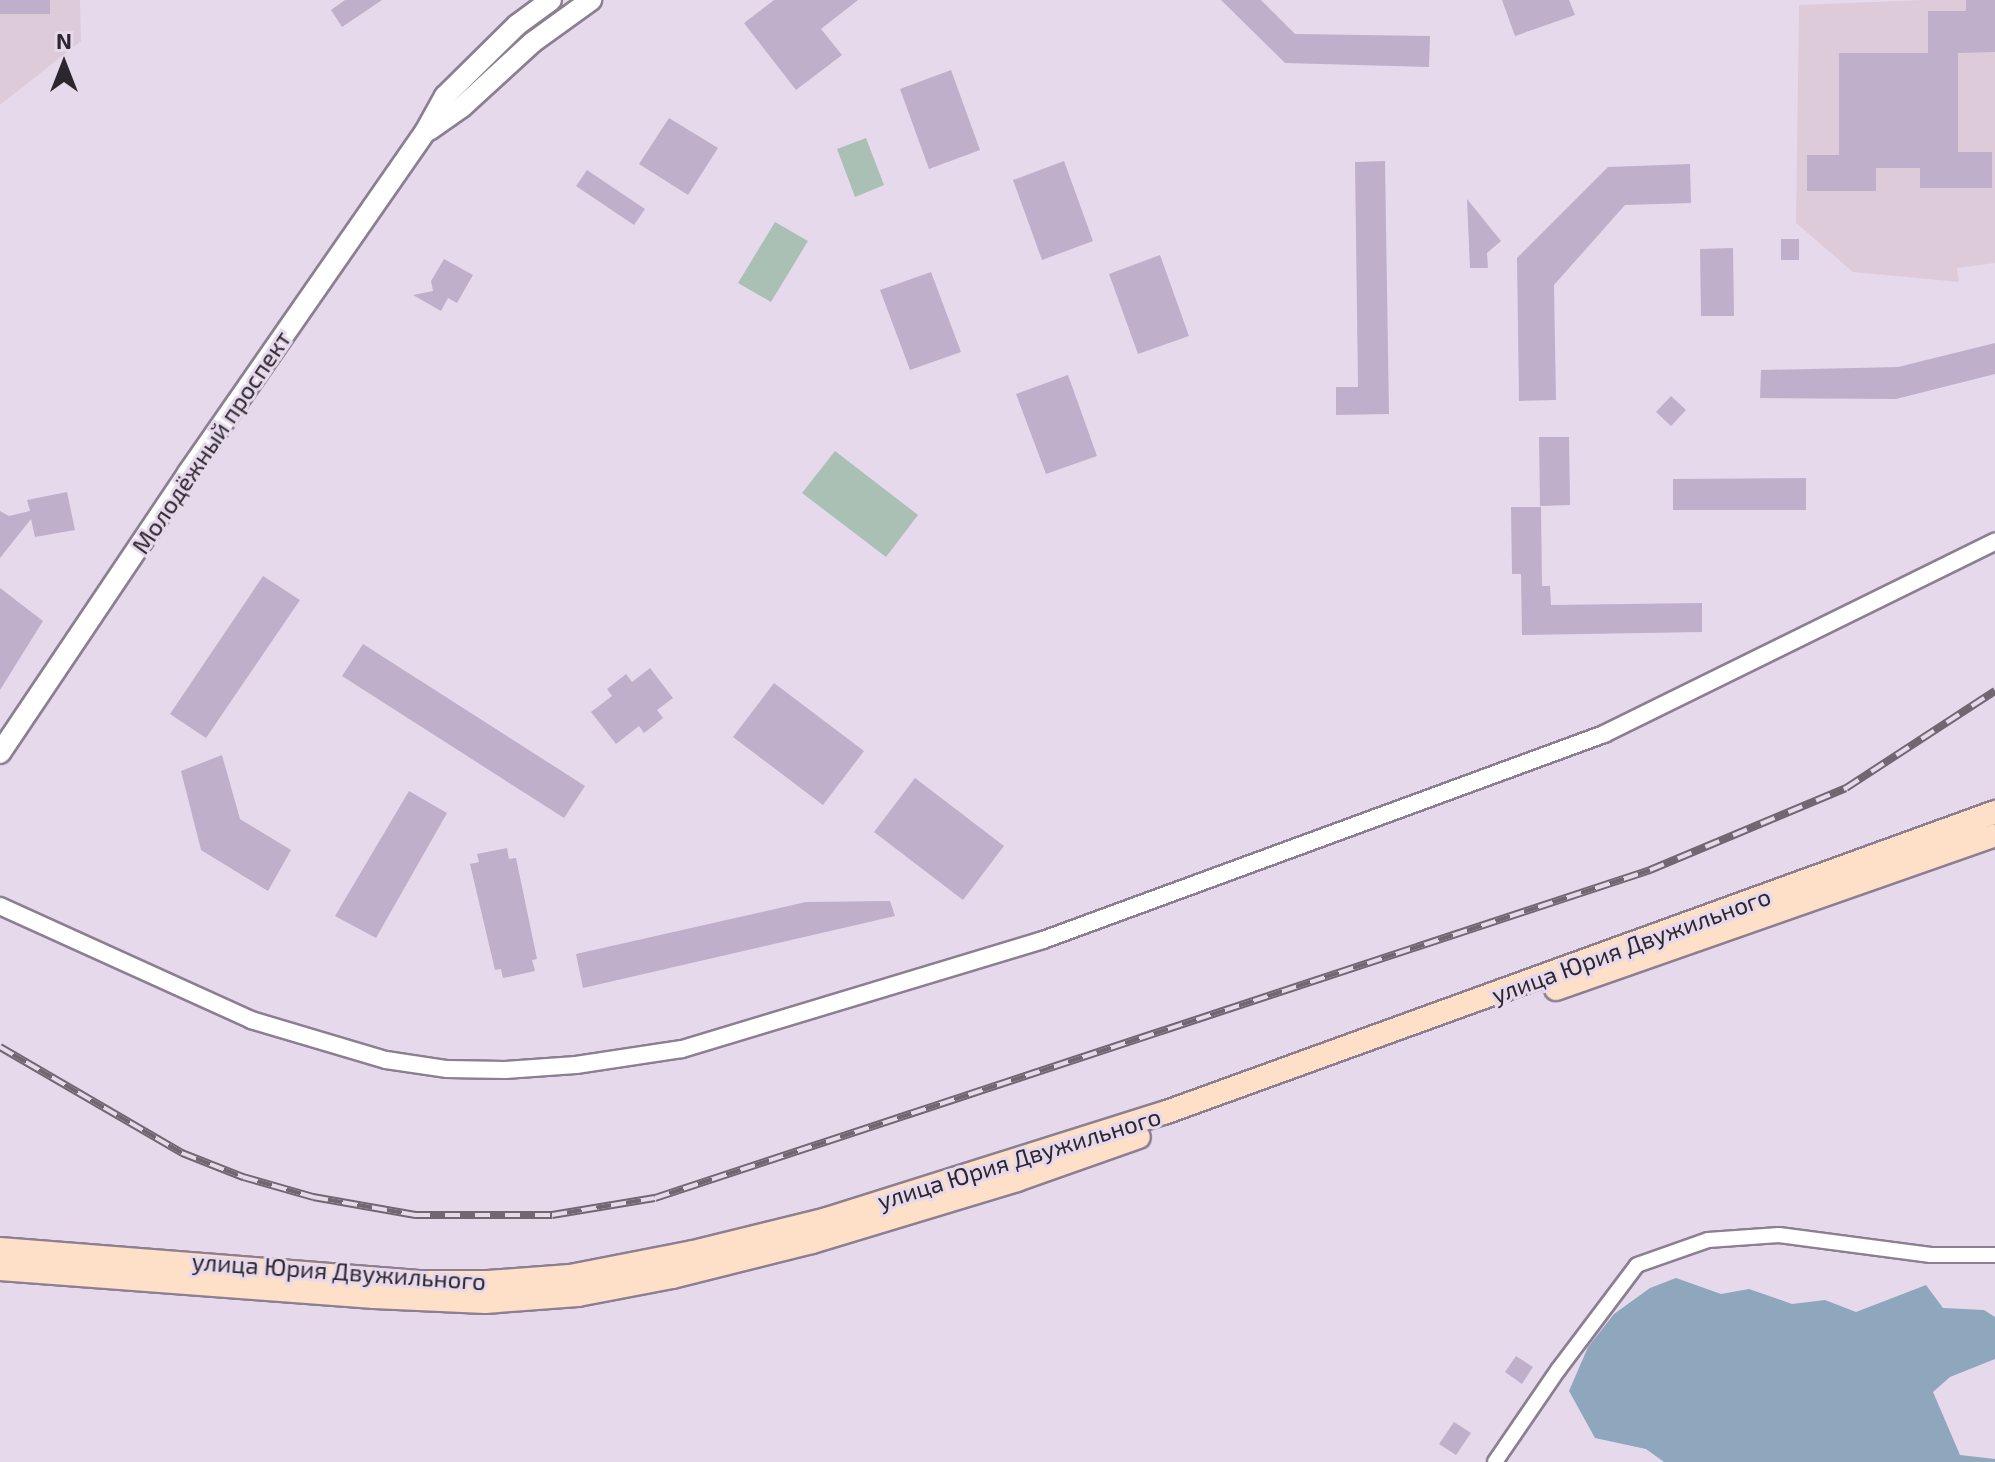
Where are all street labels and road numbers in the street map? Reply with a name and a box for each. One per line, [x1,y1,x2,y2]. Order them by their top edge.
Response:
street label: Молодёжный проспект [126,325,296,559]
street label: улица Юрия Двужильного [1488,881,1774,1009]
street label: улица Юрия Двужильного [874,1101,1164,1215]
street label: улица Юрия Двужильного [191,1246,487,1296]

